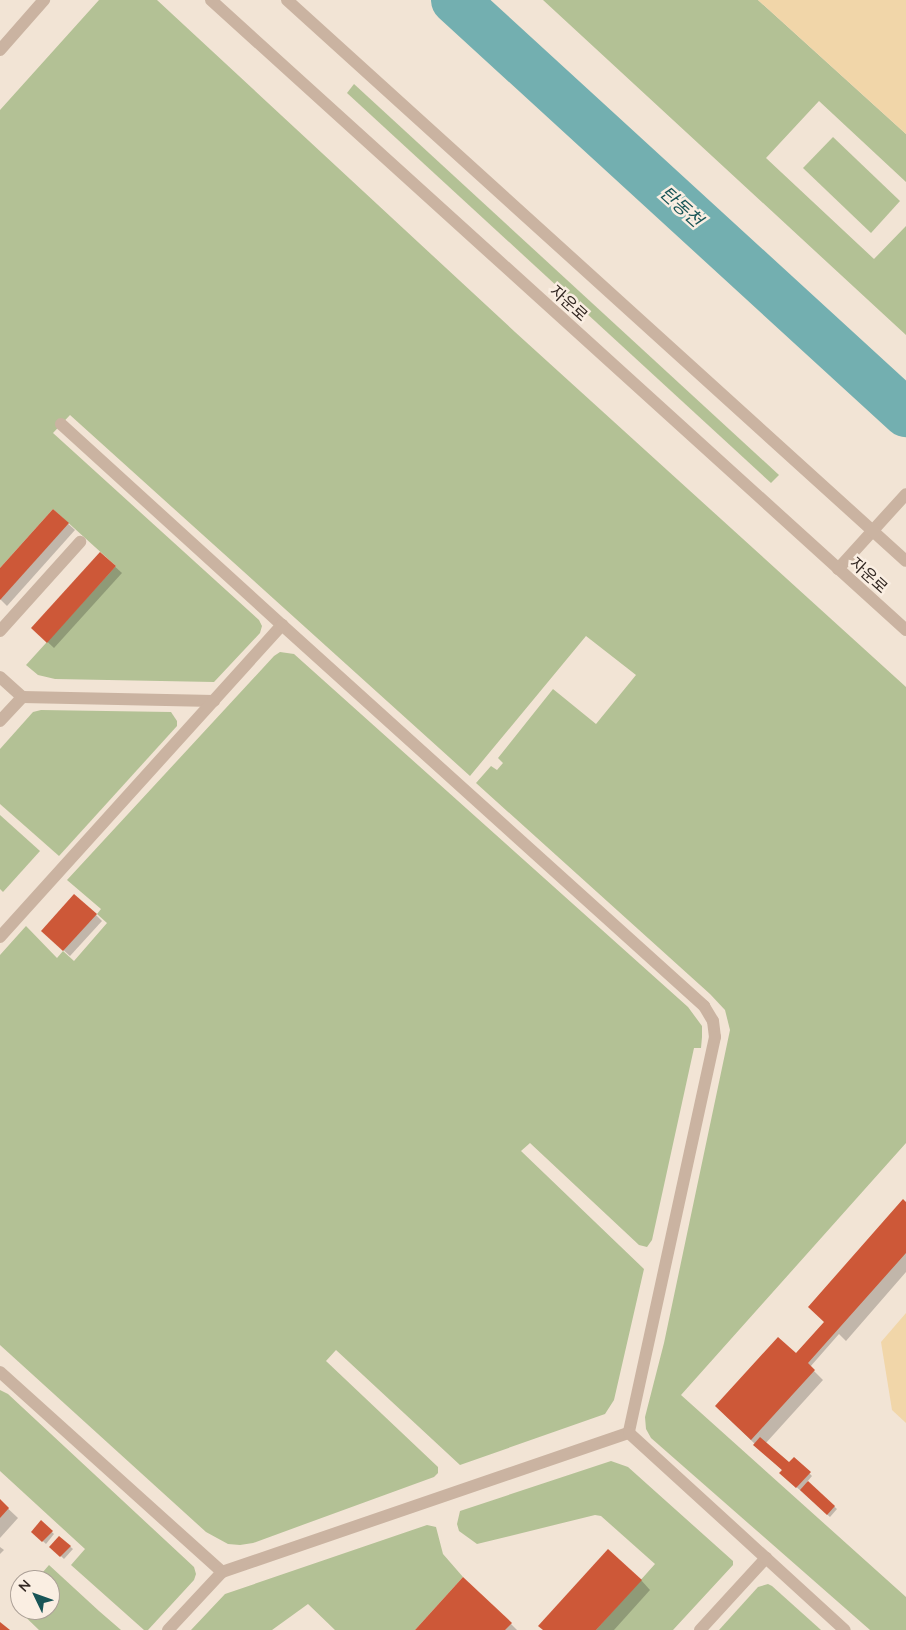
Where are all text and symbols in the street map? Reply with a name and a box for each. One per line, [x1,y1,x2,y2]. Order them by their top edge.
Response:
water label: 탄동천 [655,182,707,232]
street label: 자운로 [546,281,592,325]
street label: 자운로 [846,553,892,597]
north arrow [10,1570,60,1620]
text: N [14,1576,35,1595]

